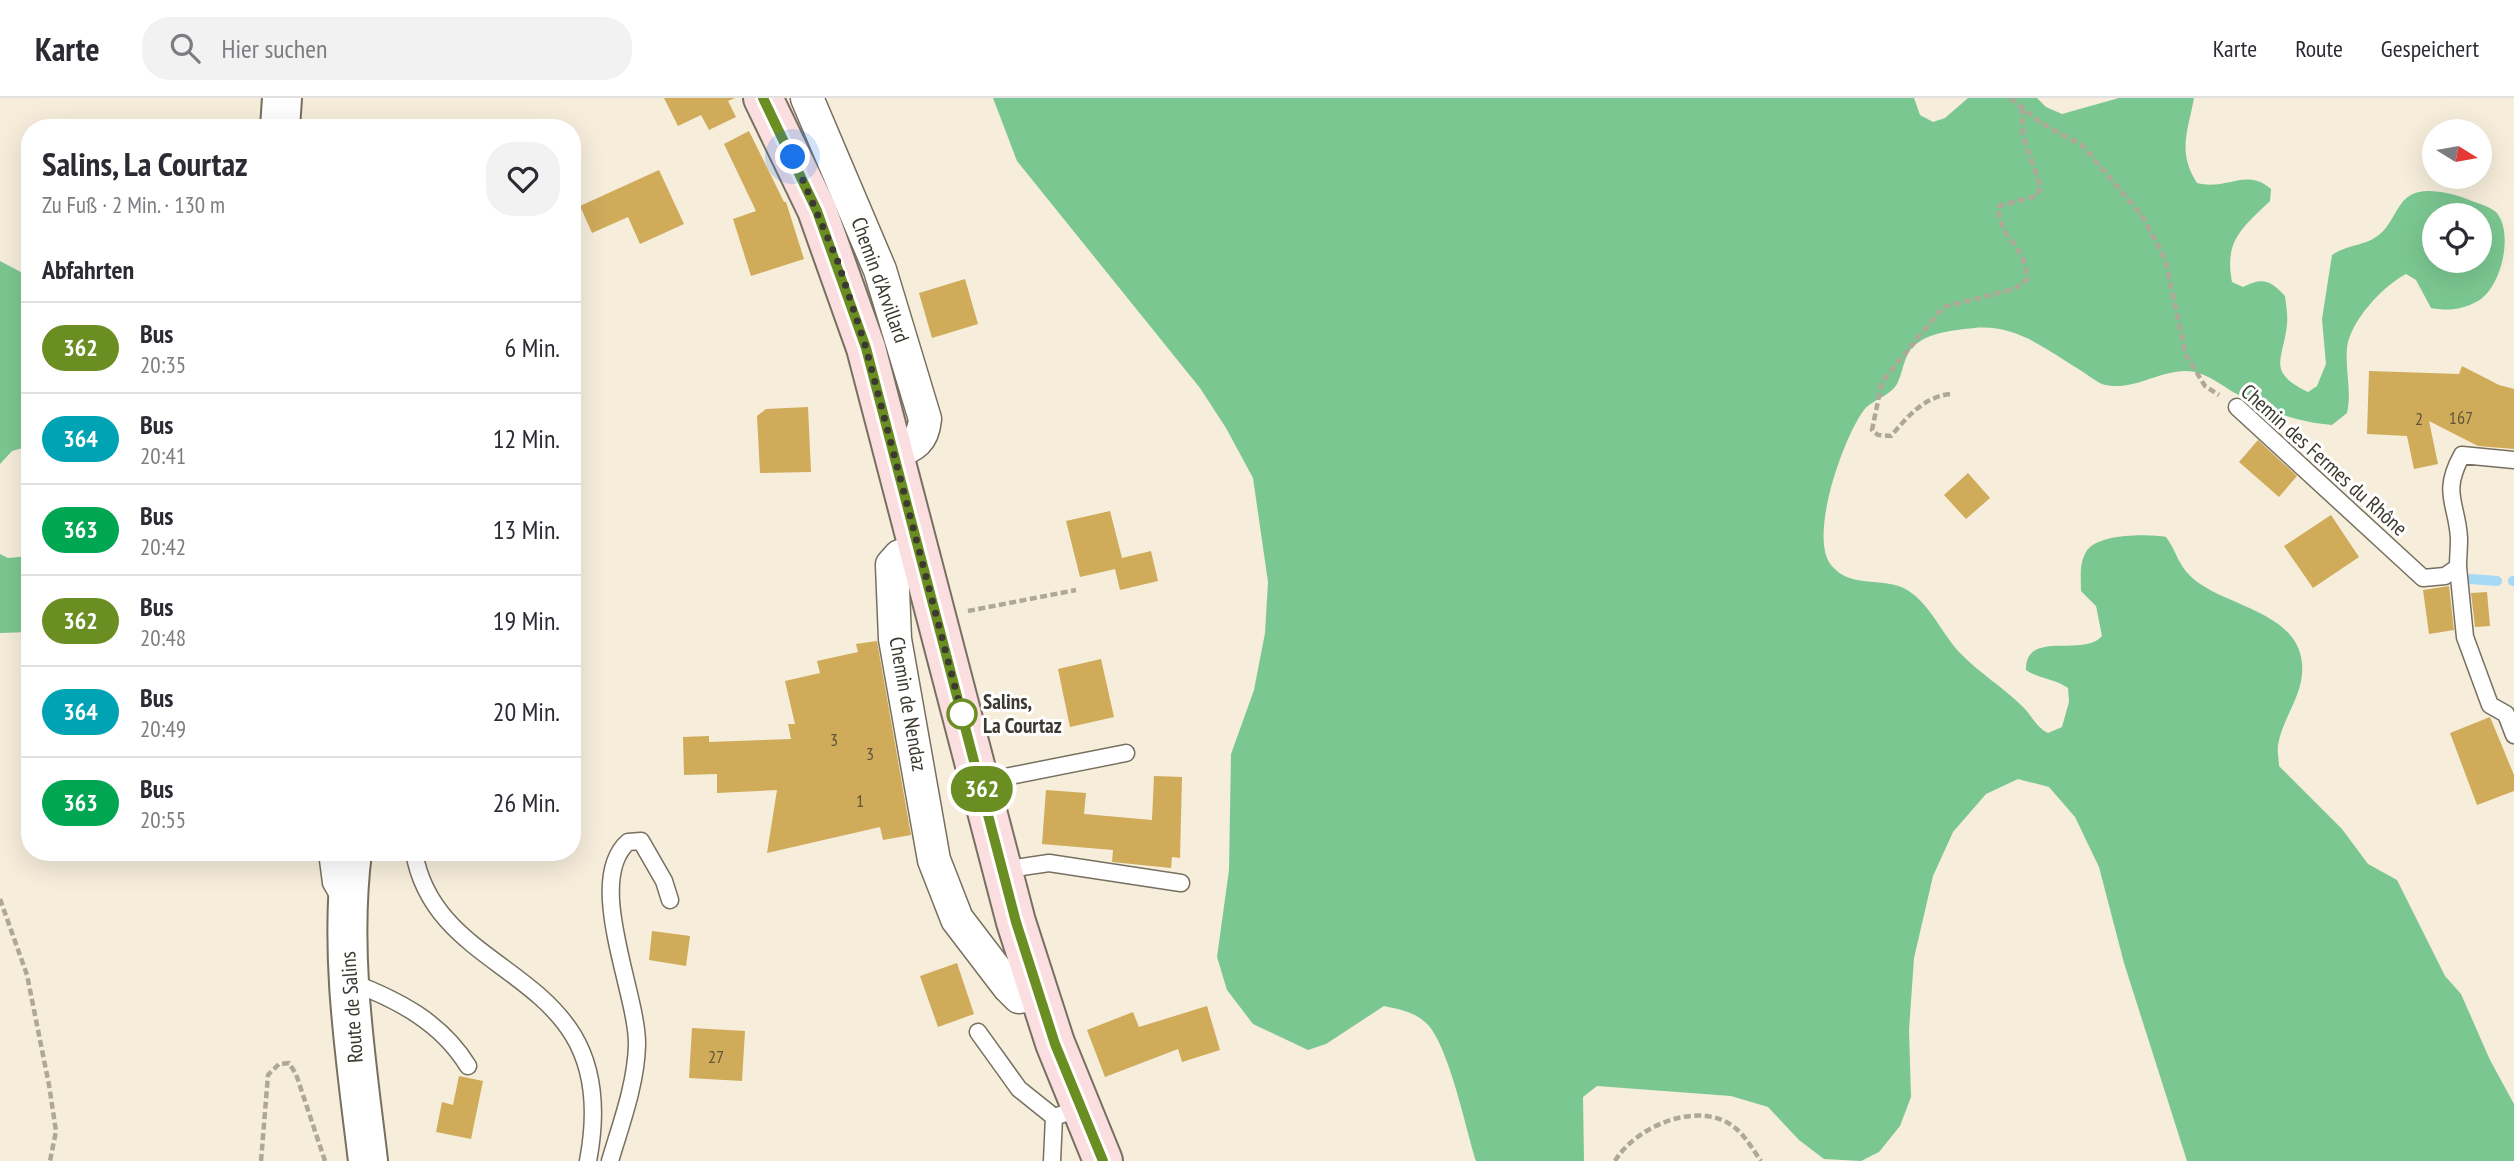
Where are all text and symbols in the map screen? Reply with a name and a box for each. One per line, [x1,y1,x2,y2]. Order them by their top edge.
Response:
search box [142,17,632,80]
text: Karte [35,27,100,70]
icon: search [166,29,204,67]
text: Hier suchen [222,32,327,65]
text: Karte [2213,33,2257,64]
text: Route [2295,33,2343,64]
text: Gespeichert [2381,33,2479,64]
north arrow [2422,119,2492,189]
map controls [2422,119,2492,273]
your location [775,139,810,174]
text: Salins, La Courtaz [42,142,248,185]
button: heart [486,142,560,216]
text: Zu Fuß · 2 Min. · 130 m [42,190,225,219]
button: locate [2422,203,2492,273]
street label: Chemin d'Arvillard [845,213,916,346]
text: Abfahrten [42,253,134,286]
text: Bus [140,317,173,350]
text: 6 Min. [505,331,560,364]
text: 362 [63,332,98,363]
text: 20:35 [140,350,186,379]
street label: Chemin des Fermes du Rhône [2236,378,2413,541]
house number: 167 [2449,406,2473,429]
house number: 2 [2415,407,2423,430]
text: Bus [140,408,173,441]
text: 12 Min. [493,422,560,455]
text: 364 [63,423,98,454]
text: 20:41 [140,441,186,470]
text: Bus [140,499,173,532]
text: 13 Min. [493,513,560,546]
text: 363 [63,514,98,545]
text: 20:42 [140,532,186,561]
text: Bus [140,590,173,623]
text: 19 Min. [493,604,560,637]
text: 362 [63,605,98,636]
text: 20:48 [140,623,186,652]
street label: Chemin de Nendaz [883,635,934,773]
text: Bus [140,681,173,714]
place label: Salins, La Courtaz [983,688,1062,739]
text: 20 Min. [493,695,560,728]
text: 364 [63,696,98,727]
marker: Salins, La Courtaz [947,699,977,729]
text: 20:49 [140,714,186,743]
house number: 3 [830,728,838,751]
house number: 3 [866,742,874,765]
line badge: 362 [942,766,1022,812]
text: Bus [140,772,173,805]
text: 362 [965,773,999,804]
text: 26 Min. [493,786,560,819]
text: 363 [63,787,98,818]
house number: 1 [856,789,864,812]
text: 20:55 [140,805,186,834]
street label: Route de Salins [334,950,369,1064]
house number: 27 [708,1045,724,1068]

